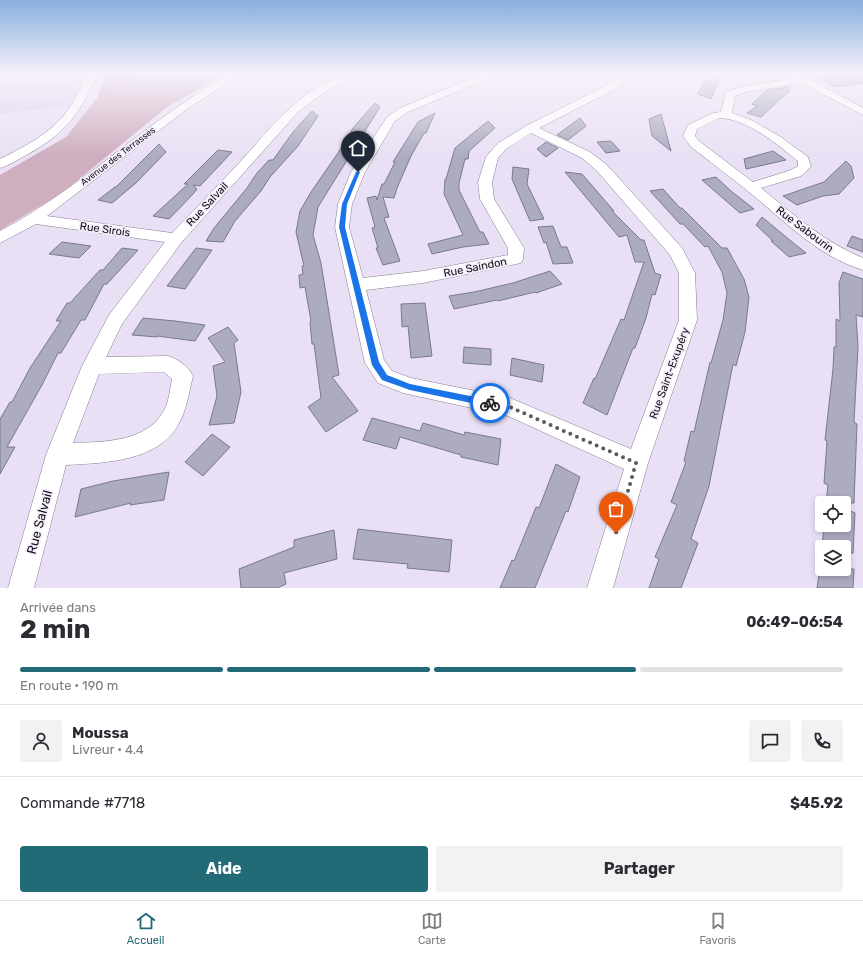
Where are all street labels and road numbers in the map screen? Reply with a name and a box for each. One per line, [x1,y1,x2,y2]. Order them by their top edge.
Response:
street label: Avenue des Terrasses [79,124,158,187]
street label: Rue Salvail [184,180,231,229]
street label: Rue Sabourin [773,204,836,255]
street label: Rue Sirois [79,220,131,240]
street label: Rue Saindon [442,255,508,280]
street label: Rue Saint-Exupéry [647,326,692,421]
street label: Rue Salvail [24,488,55,556]

